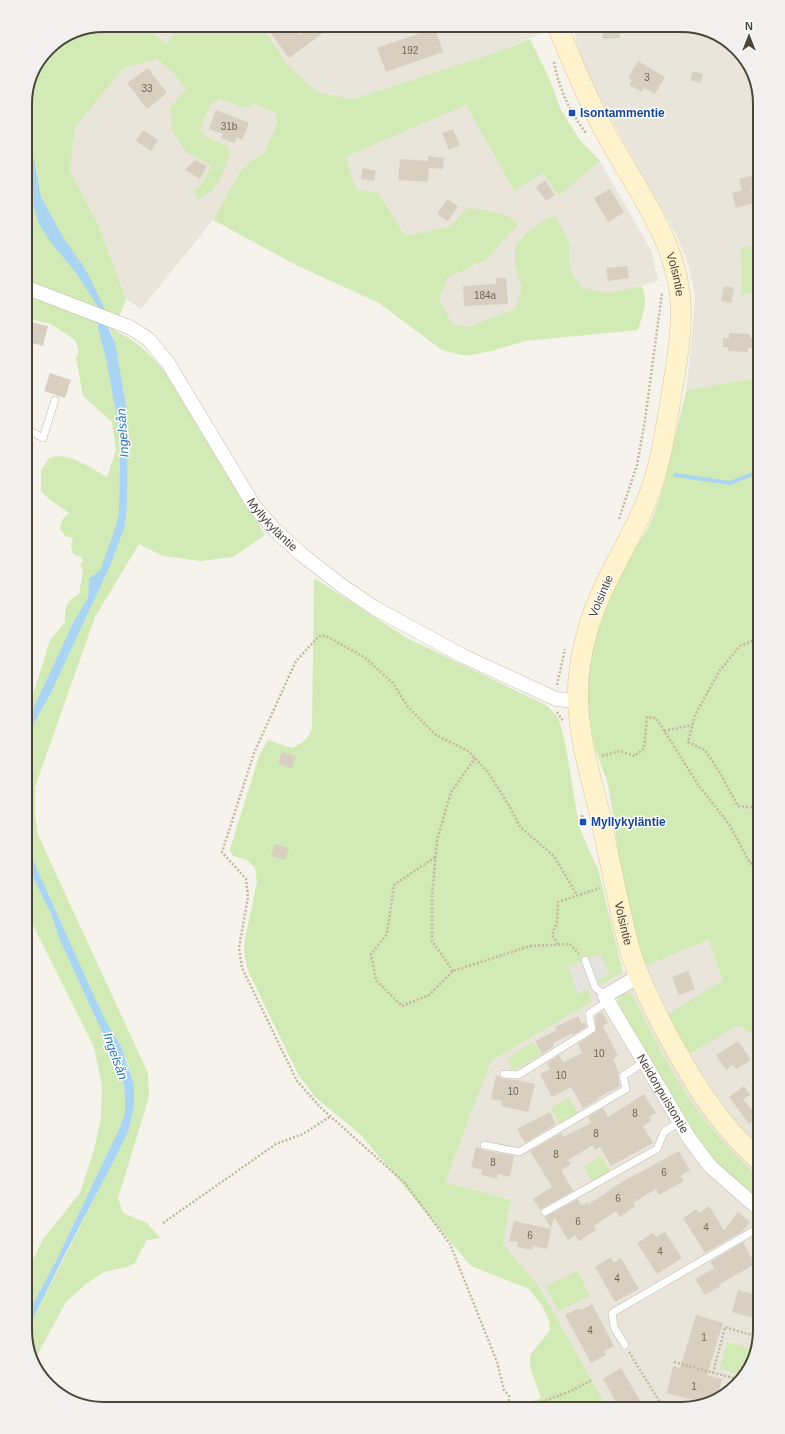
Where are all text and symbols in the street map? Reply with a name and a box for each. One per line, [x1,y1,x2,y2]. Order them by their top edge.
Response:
north arrow [729,16,769,56]
text: N [745,20,753,32]
house number: 192 [402,45,419,56]
house number: 3 [644,72,650,83]
house number: 33 [141,83,153,94]
place label: Isontammentie [580,106,665,120]
marker: Isontammentie [567,108,577,118]
house number: 31b [221,121,238,132]
street label: Volsintie [663,251,687,297]
house number: 184a [474,290,497,301]
water label: Ingelsån [113,408,132,458]
street label: Myllykyläntie [244,495,301,554]
street label: Volsintie [586,572,616,619]
place label: Myllykyläntie [591,815,666,829]
marker: Myllykyläntie [578,817,588,827]
street label: Volsintie [612,900,635,947]
water label: Ingelsån [100,1031,131,1082]
house number: 10 [593,1048,605,1059]
street label: Neidonpuistontie [634,1052,692,1136]
house number: 10 [555,1070,567,1081]
house number: 10 [507,1086,519,1097]
house number: 8 [632,1108,638,1119]
house number: 8 [593,1128,599,1139]
house number: 8 [553,1149,559,1160]
house number: 8 [490,1157,496,1168]
house number: 6 [661,1167,667,1178]
house number: 6 [615,1193,621,1204]
house number: 6 [575,1216,581,1227]
house number: 4 [703,1222,709,1233]
house number: 6 [527,1230,533,1241]
house number: 4 [657,1246,663,1257]
house number: 4 [614,1273,620,1284]
house number: 4 [587,1325,593,1336]
house number: 1 [701,1332,707,1343]
house number: 1 [691,1381,697,1392]

